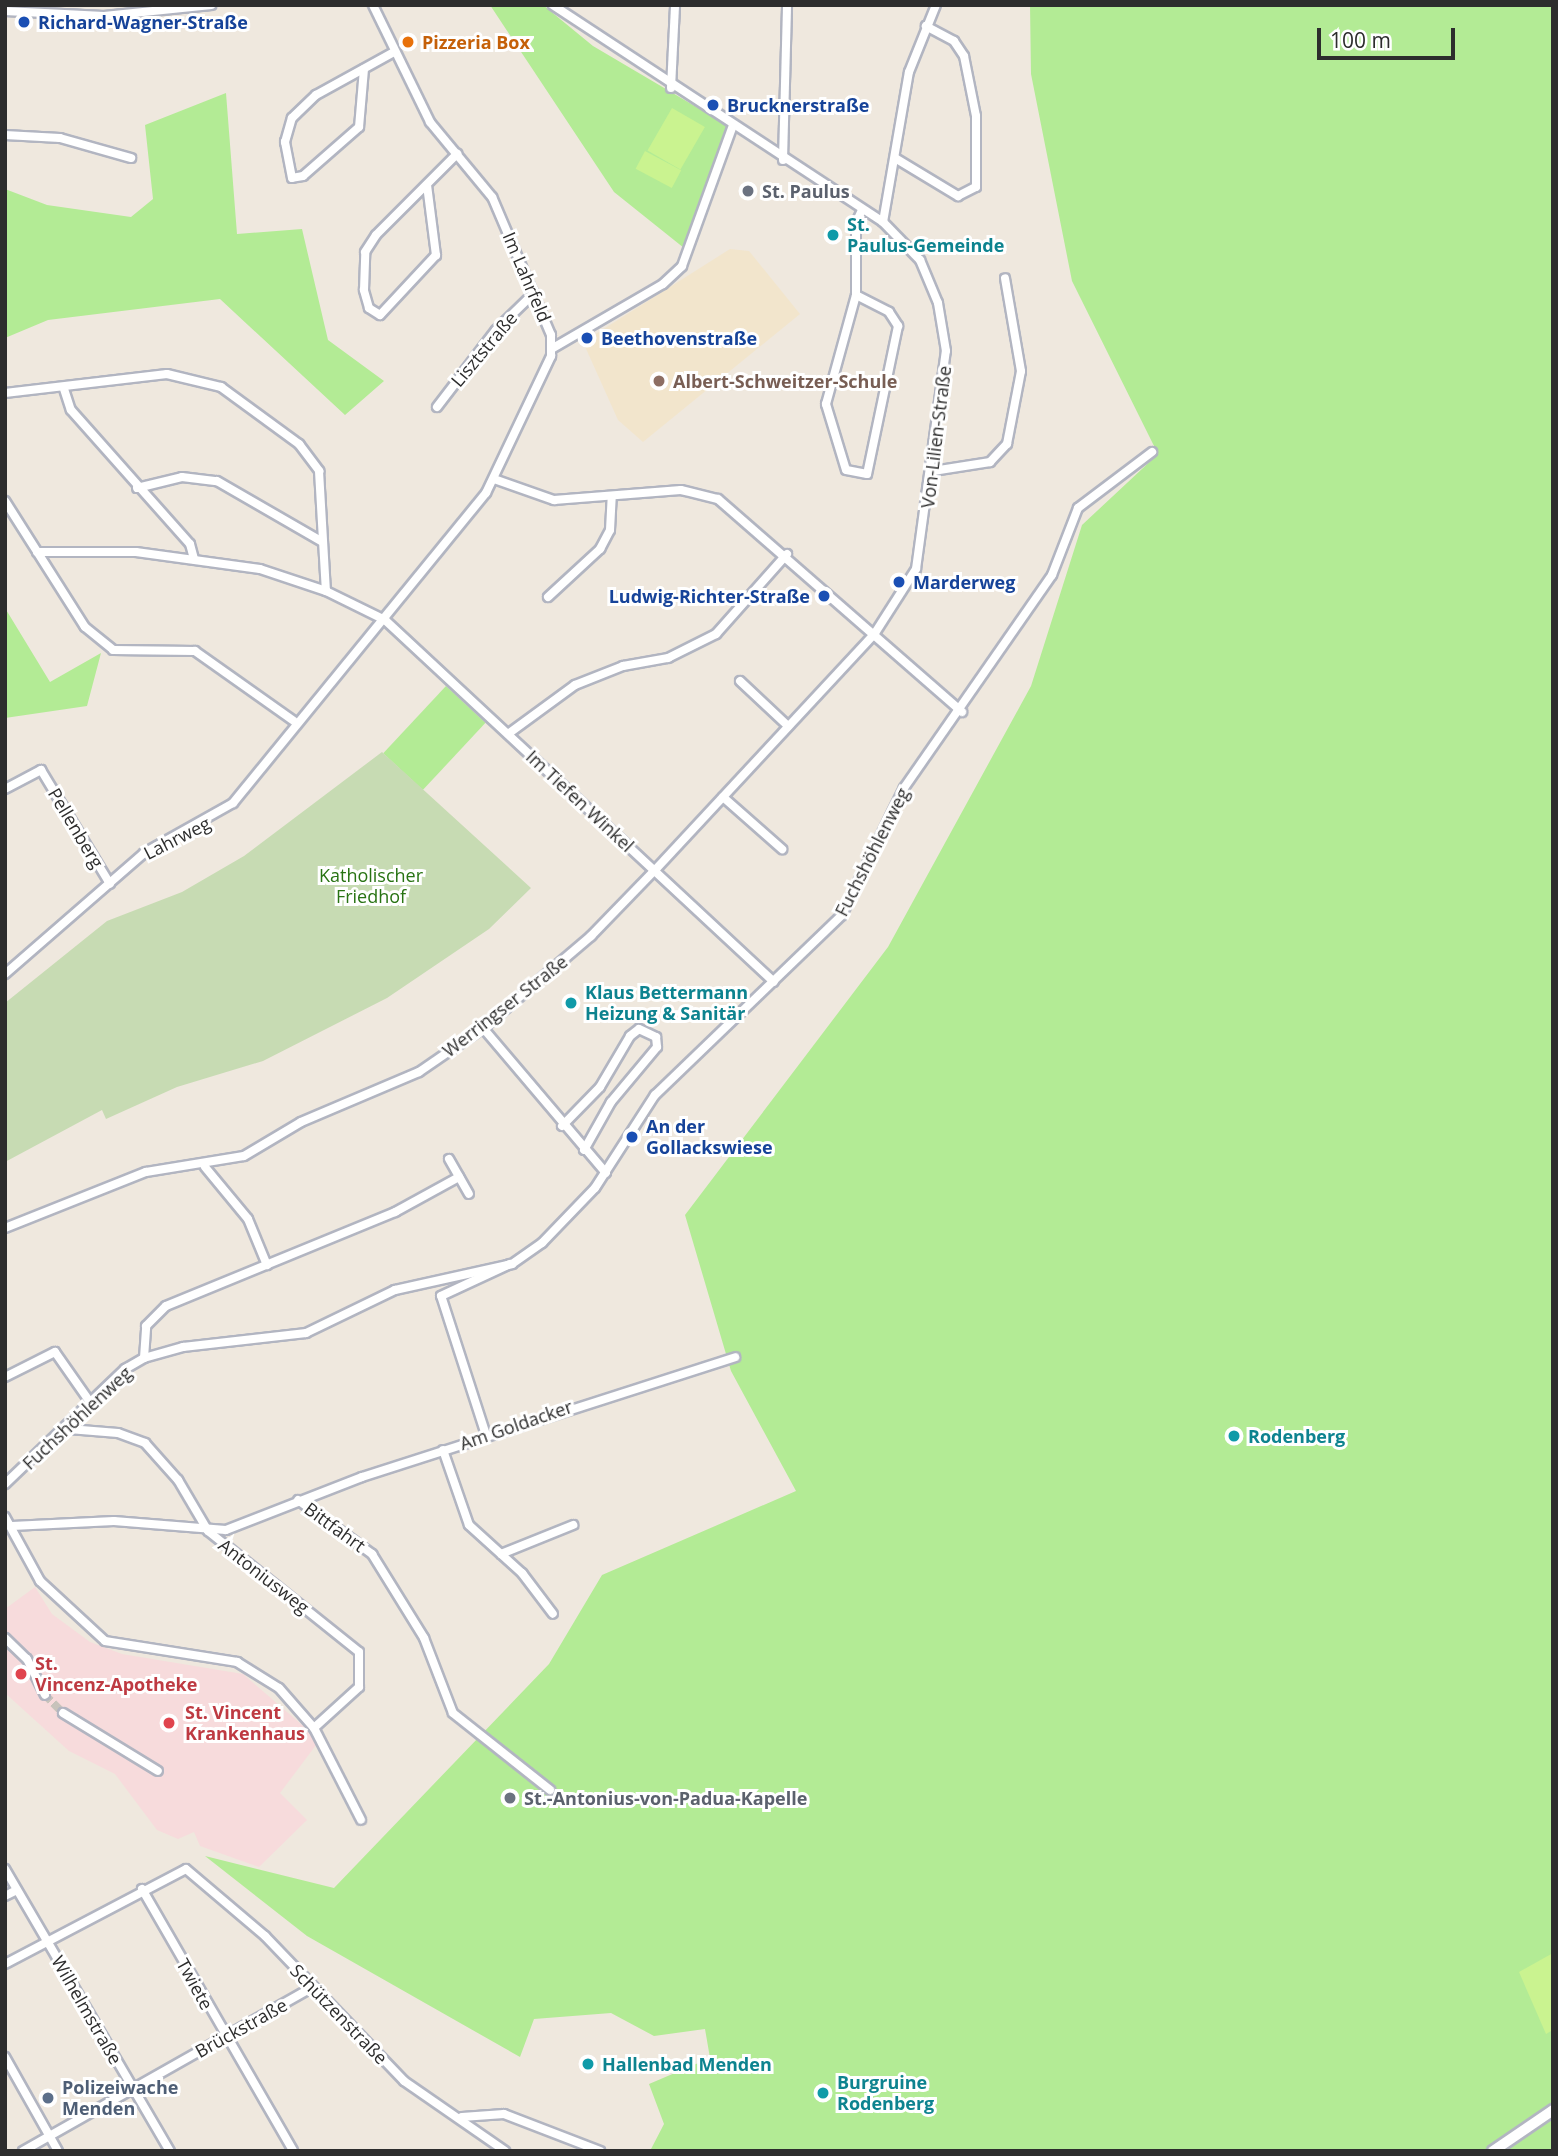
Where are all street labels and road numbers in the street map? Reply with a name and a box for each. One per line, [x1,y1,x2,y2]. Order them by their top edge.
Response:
street label: Im Lahrfeld [498,229,556,325]
street label: Lisztstraße [446,307,522,391]
street label: Von-Lilien-Straße [917,365,955,509]
street label: Im Tiefen Winkel [522,746,638,856]
street label: Pellenberg [44,784,108,872]
street label: Fuchshöhlenweg [830,784,914,920]
street label: Lahrweg [140,812,214,864]
street label: Werringser Straße [438,951,572,1061]
street label: Fuchshöhlenweg [18,1362,136,1474]
street label: Am Goldacker [457,1396,575,1454]
street label: Bittfahrt [300,1498,370,1556]
street label: Antoniusweg [215,1534,313,1618]
street label: Wilhelmstraße [47,1952,127,2068]
street label: Twiete [172,1955,218,2013]
street label: Schützenstraße [286,1960,392,2068]
street label: Brückstraße [191,1994,291,2062]

